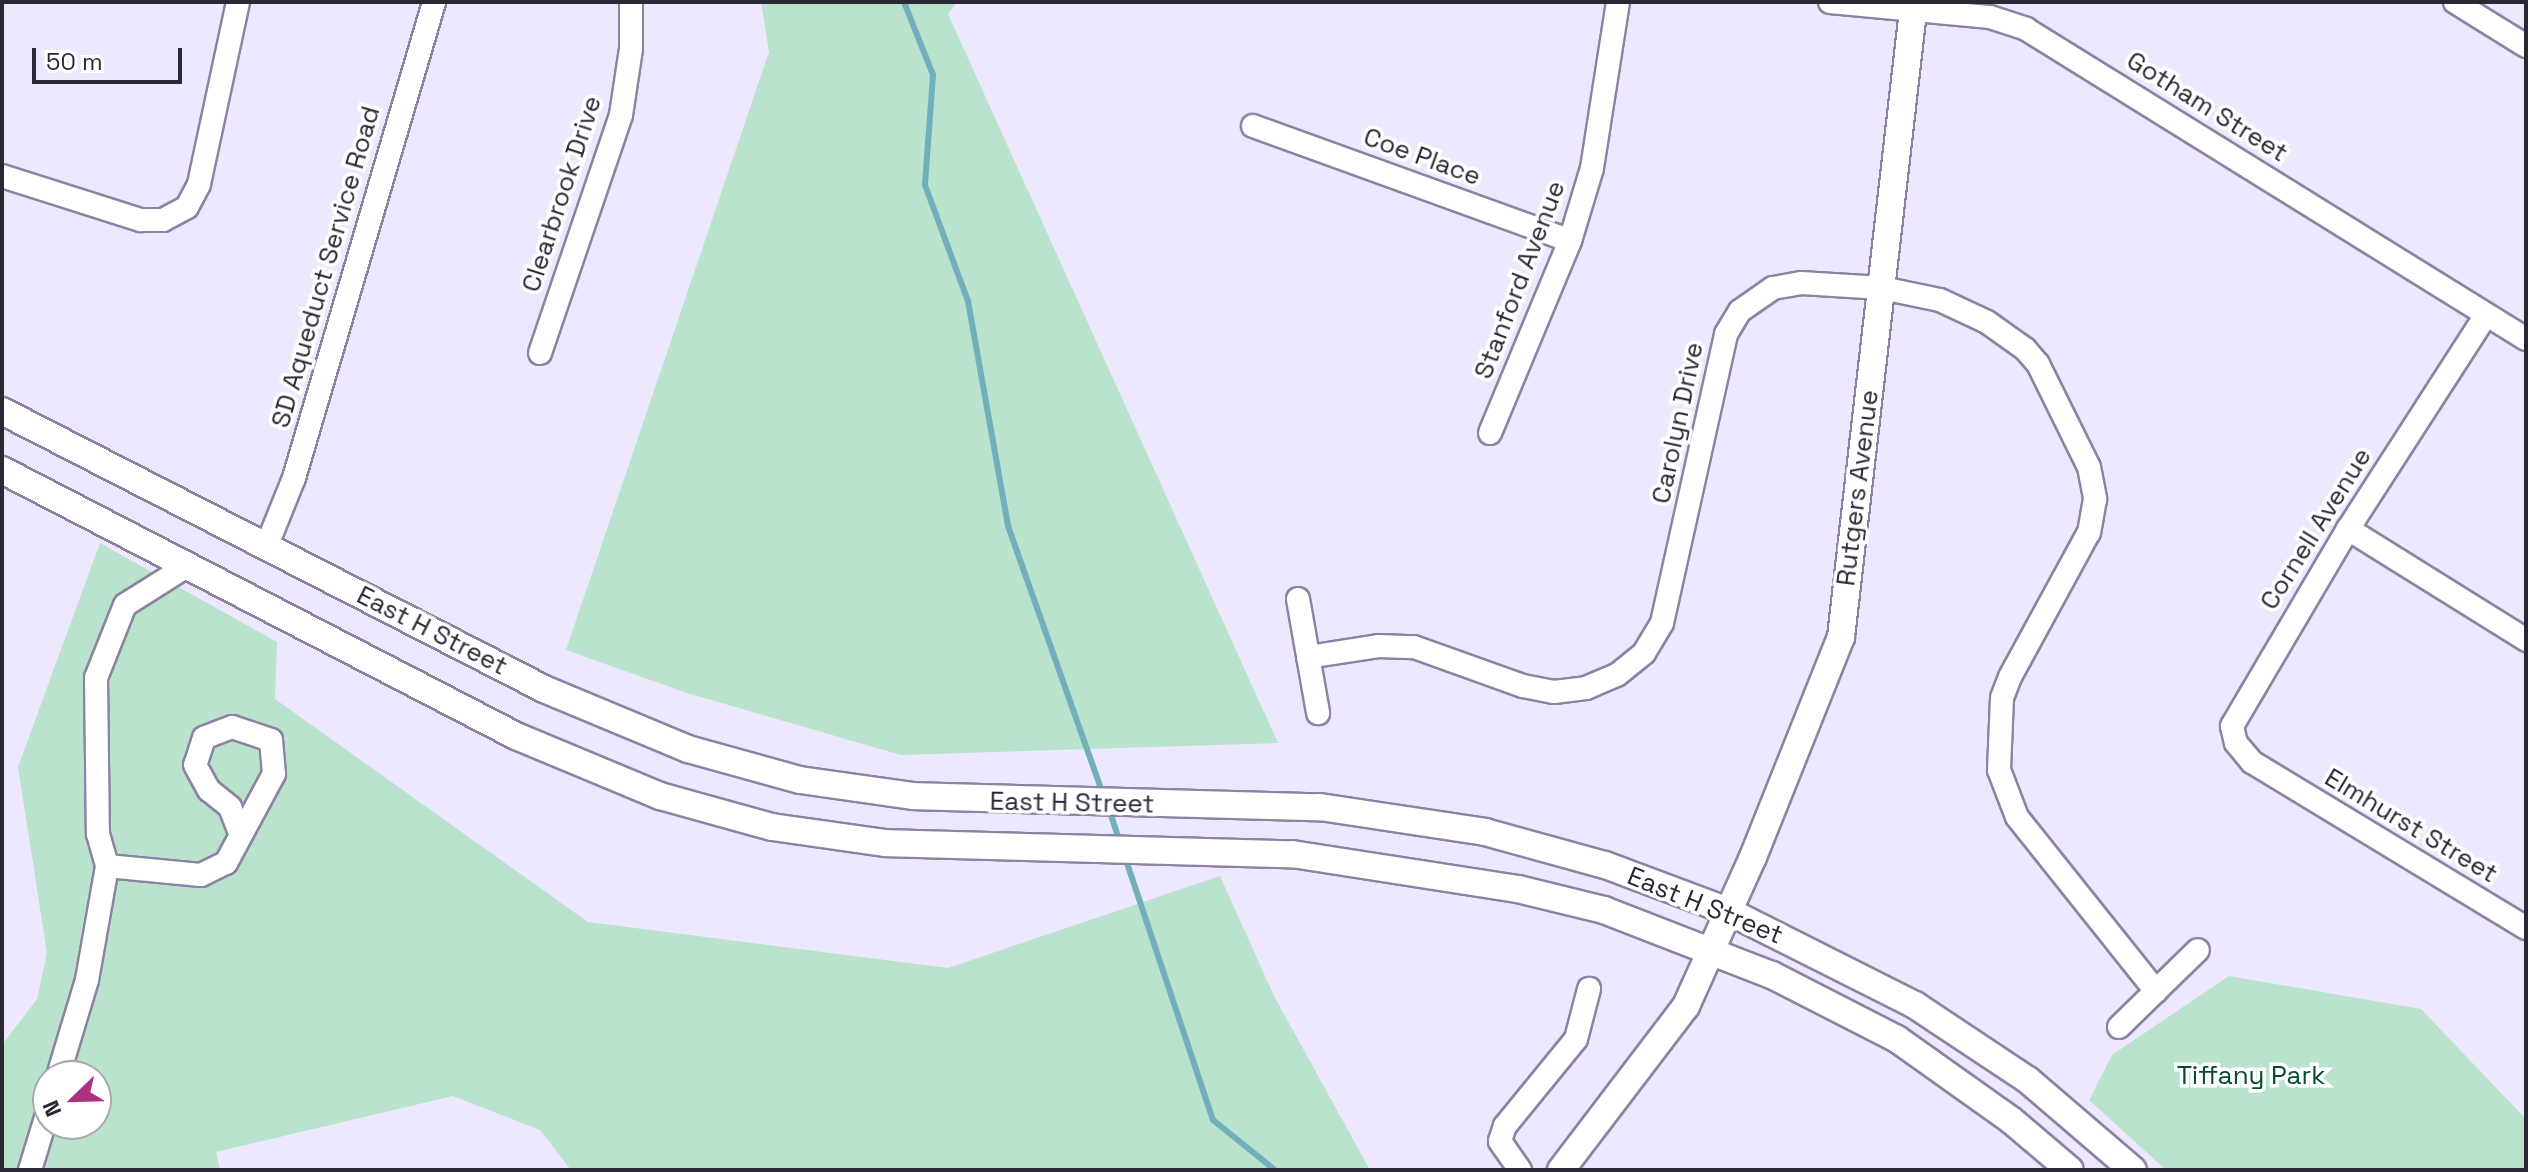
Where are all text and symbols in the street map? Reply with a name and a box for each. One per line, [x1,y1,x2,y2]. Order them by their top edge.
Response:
scale bar [36,32,186,82]
street label: Gotham Street [2121,45,2293,169]
text: 50 m [46,46,103,77]
street label: Clearbrook Drive [516,92,608,296]
street label: SD Aqueduct Service Road [265,102,387,432]
street label: Coe Place [1359,121,1485,193]
street label: Stanford Avenue [1468,176,1572,384]
street label: Carolyn Drive [1646,339,1710,507]
street label: Rutgers Avenue [1830,388,1886,588]
street label: Cornell Avenue [2254,442,2378,616]
street label: East H Street [352,580,512,682]
street label: Elmhurst Street [2319,762,2503,890]
street label: East H Street [989,786,1155,820]
street label: East H Street [1623,861,1787,951]
north arrow [32,1060,112,1140]
park label: Tiffany Park [2177,1060,2325,1092]
text: N [36,1096,68,1121]

